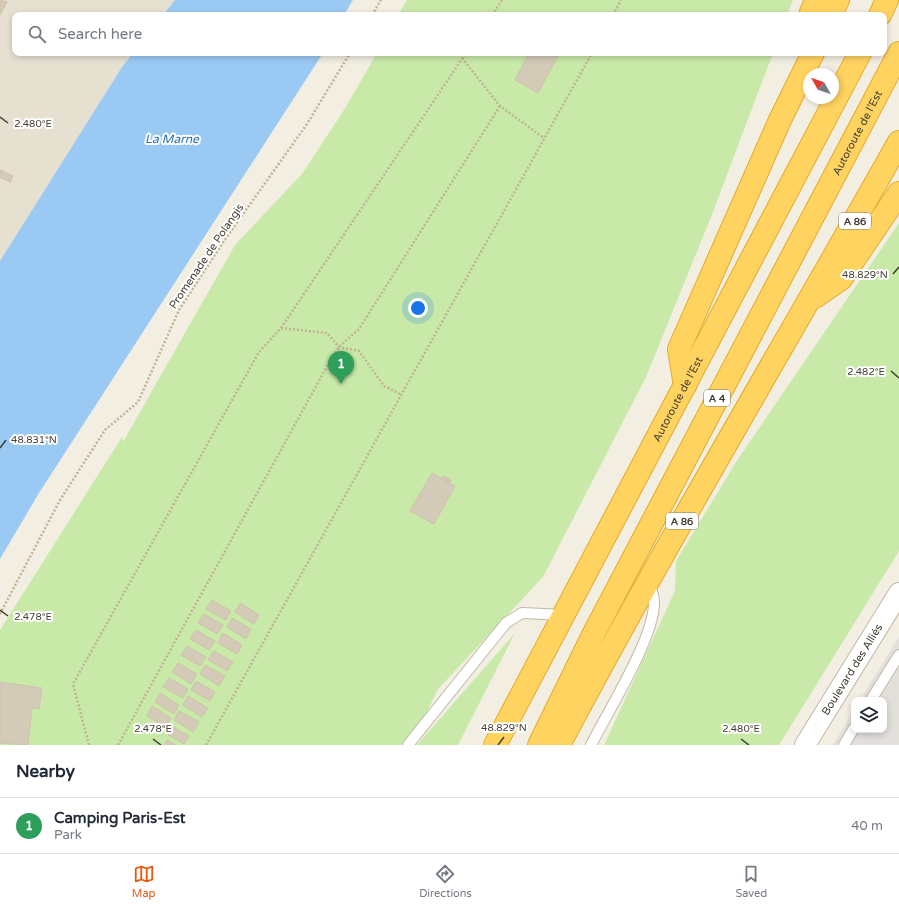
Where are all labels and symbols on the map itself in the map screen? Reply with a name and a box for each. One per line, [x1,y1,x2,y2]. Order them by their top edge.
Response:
north arrow [803,68,839,104]
street label: Autoroute de l’Est [830,88,885,178]
text: 2.480°E [14,118,52,130]
water label: La Marne [145,132,200,146]
street label: Promenade de Polangis [166,201,246,311]
road number: A 86 [839,213,871,229]
text: 48.829°N [842,269,888,281]
your location [408,298,428,318]
pin: 1 [328,351,354,384]
street label: Autoroute de l’Est [650,355,706,444]
text: 2.482°E [847,366,885,378]
road number: A 4 [704,390,730,406]
text: 48.831°N [11,434,57,446]
road number: A 86 [666,513,698,529]
text: 2.478°E [14,611,52,623]
street label: Boulevard des Alliés [819,621,885,718]
text: 48.829°N [481,722,527,734]
text: 2.478°E [134,723,172,735]
text: 2.480°E [722,723,760,735]

